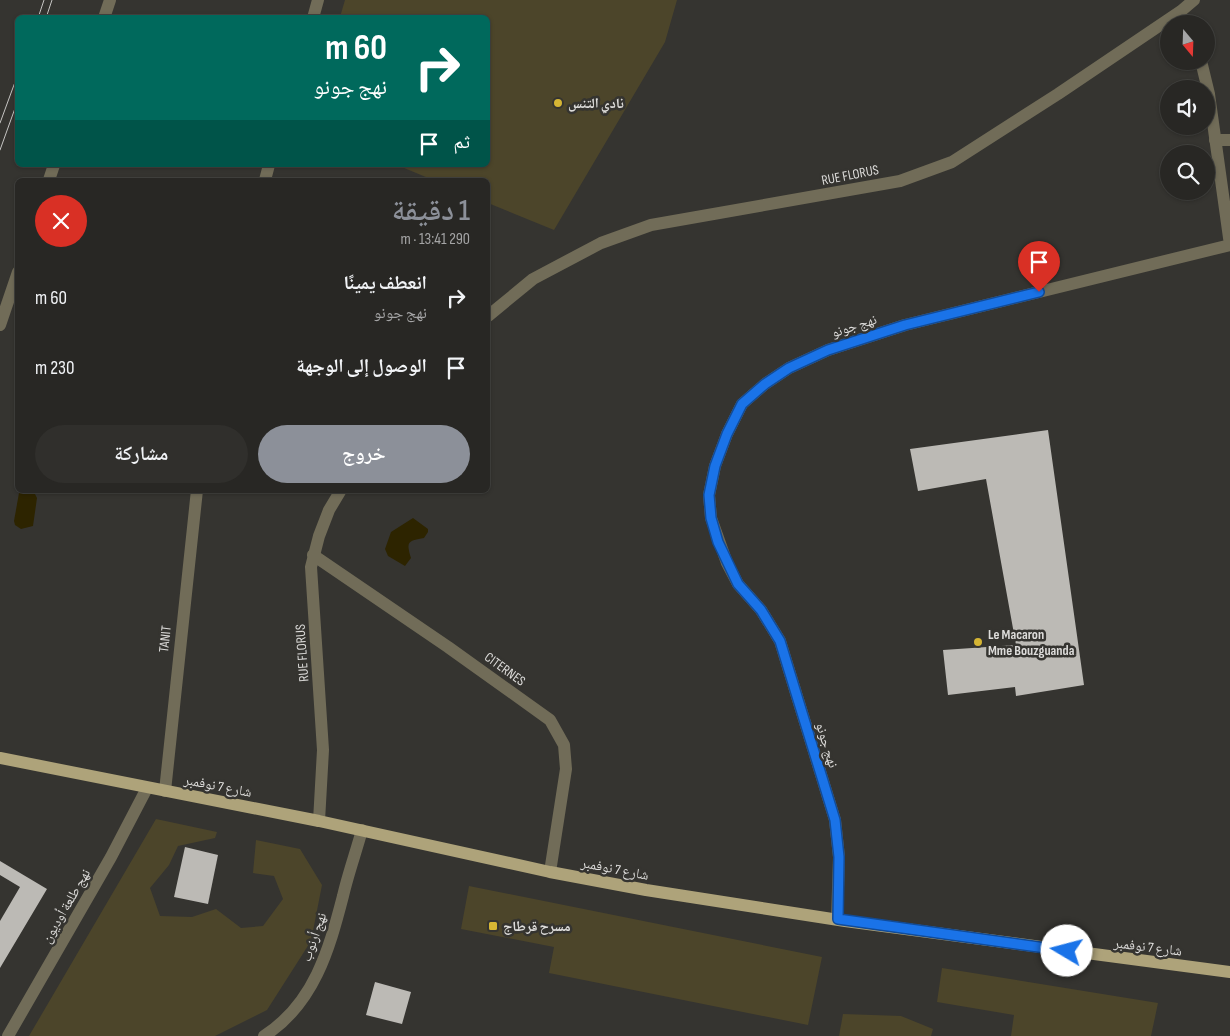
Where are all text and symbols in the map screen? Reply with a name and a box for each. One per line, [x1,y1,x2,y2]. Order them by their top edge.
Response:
north arrow [1160,15,1215,70]
map controls [1160,15,1215,200]
text: 60 m [325,27,387,70]
icon: right [405,35,470,100]
text: نهج جونو [314,74,387,101]
button: sound [1160,80,1215,135]
place label: نادي التنس [568,95,624,114]
marker: نادي التنس [552,97,564,109]
icon: arrive [415,130,443,158]
text: ثم [453,131,470,154]
button: search [1160,145,1215,200]
street label: RUE FLORUS [820,161,880,189]
text: 1 دقيقة [392,193,470,229]
button: close [35,195,87,247]
text: 290 m · 13:41 [400,230,470,249]
pin [1018,241,1060,292]
icon: arrive [1025,248,1053,276]
text: انعطف يمينًا [343,272,427,295]
icon: right [442,284,470,312]
text: 60 m [35,287,67,310]
text: نهج جونو [374,304,427,323]
street label: نهج جونو [829,311,879,342]
icon: arrive [442,354,470,382]
text: الوصول إلى الوجهة [296,355,427,378]
text: 230 m [35,357,75,380]
button: مشاركة [35,425,248,483]
button: خروج [258,425,470,483]
street label: RUE FLORUS [291,623,313,683]
street label: TANIT [155,624,175,653]
place label: Le Macaron Mme Bouzguanda [988,626,1075,659]
marker: Le Macaron Mme Bouzguanda [972,636,984,648]
street label: CITERNES [481,648,529,690]
street label: نهج جونو [811,720,842,770]
street label: شارع 7 نوفمبر [182,771,253,802]
street label: شارع 7 نوفمبر [579,854,650,885]
street label: نهج طلعة أوديون [38,866,95,947]
street label: نهج أرنوب [298,910,331,964]
place label: مسرح قرطاج [503,918,571,935]
marker: مسرح قرطاج [487,920,499,932]
position arrow [1040,924,1092,976]
street label: شارع 7 نوفمبر [1112,934,1183,961]

